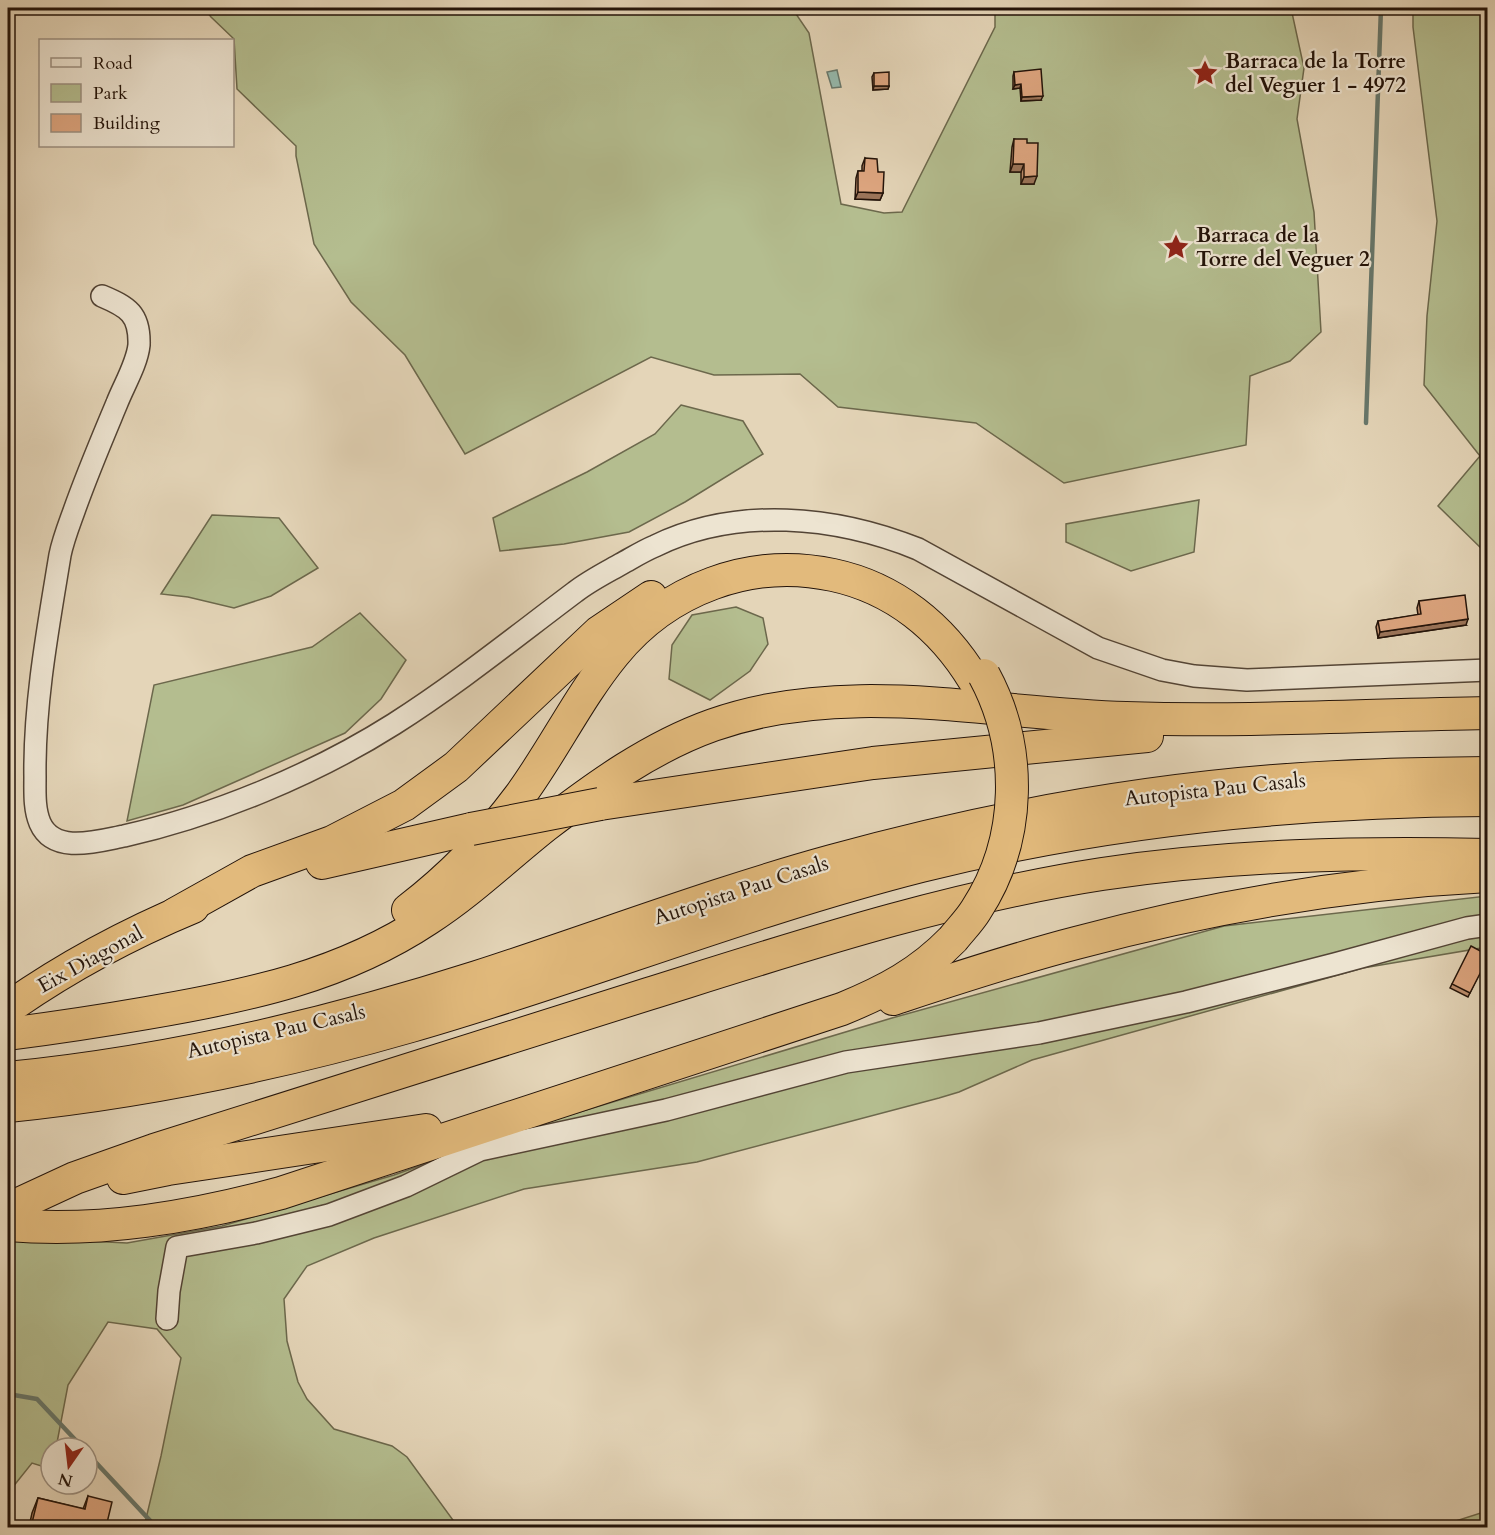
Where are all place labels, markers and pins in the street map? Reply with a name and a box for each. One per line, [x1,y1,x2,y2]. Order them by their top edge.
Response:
place label: Barraca de la Torre del Veguer 1 - 4972 [1225,47,1406,100]
place icon: Barraca de la Torre del Veguer 1 - 4972 [1190,58,1220,88]
place label: Barraca de la Torre del Veguer 2 [1196,221,1370,274]
place icon: Barraca de la Torre del Veguer 2 [1161,232,1191,262]

